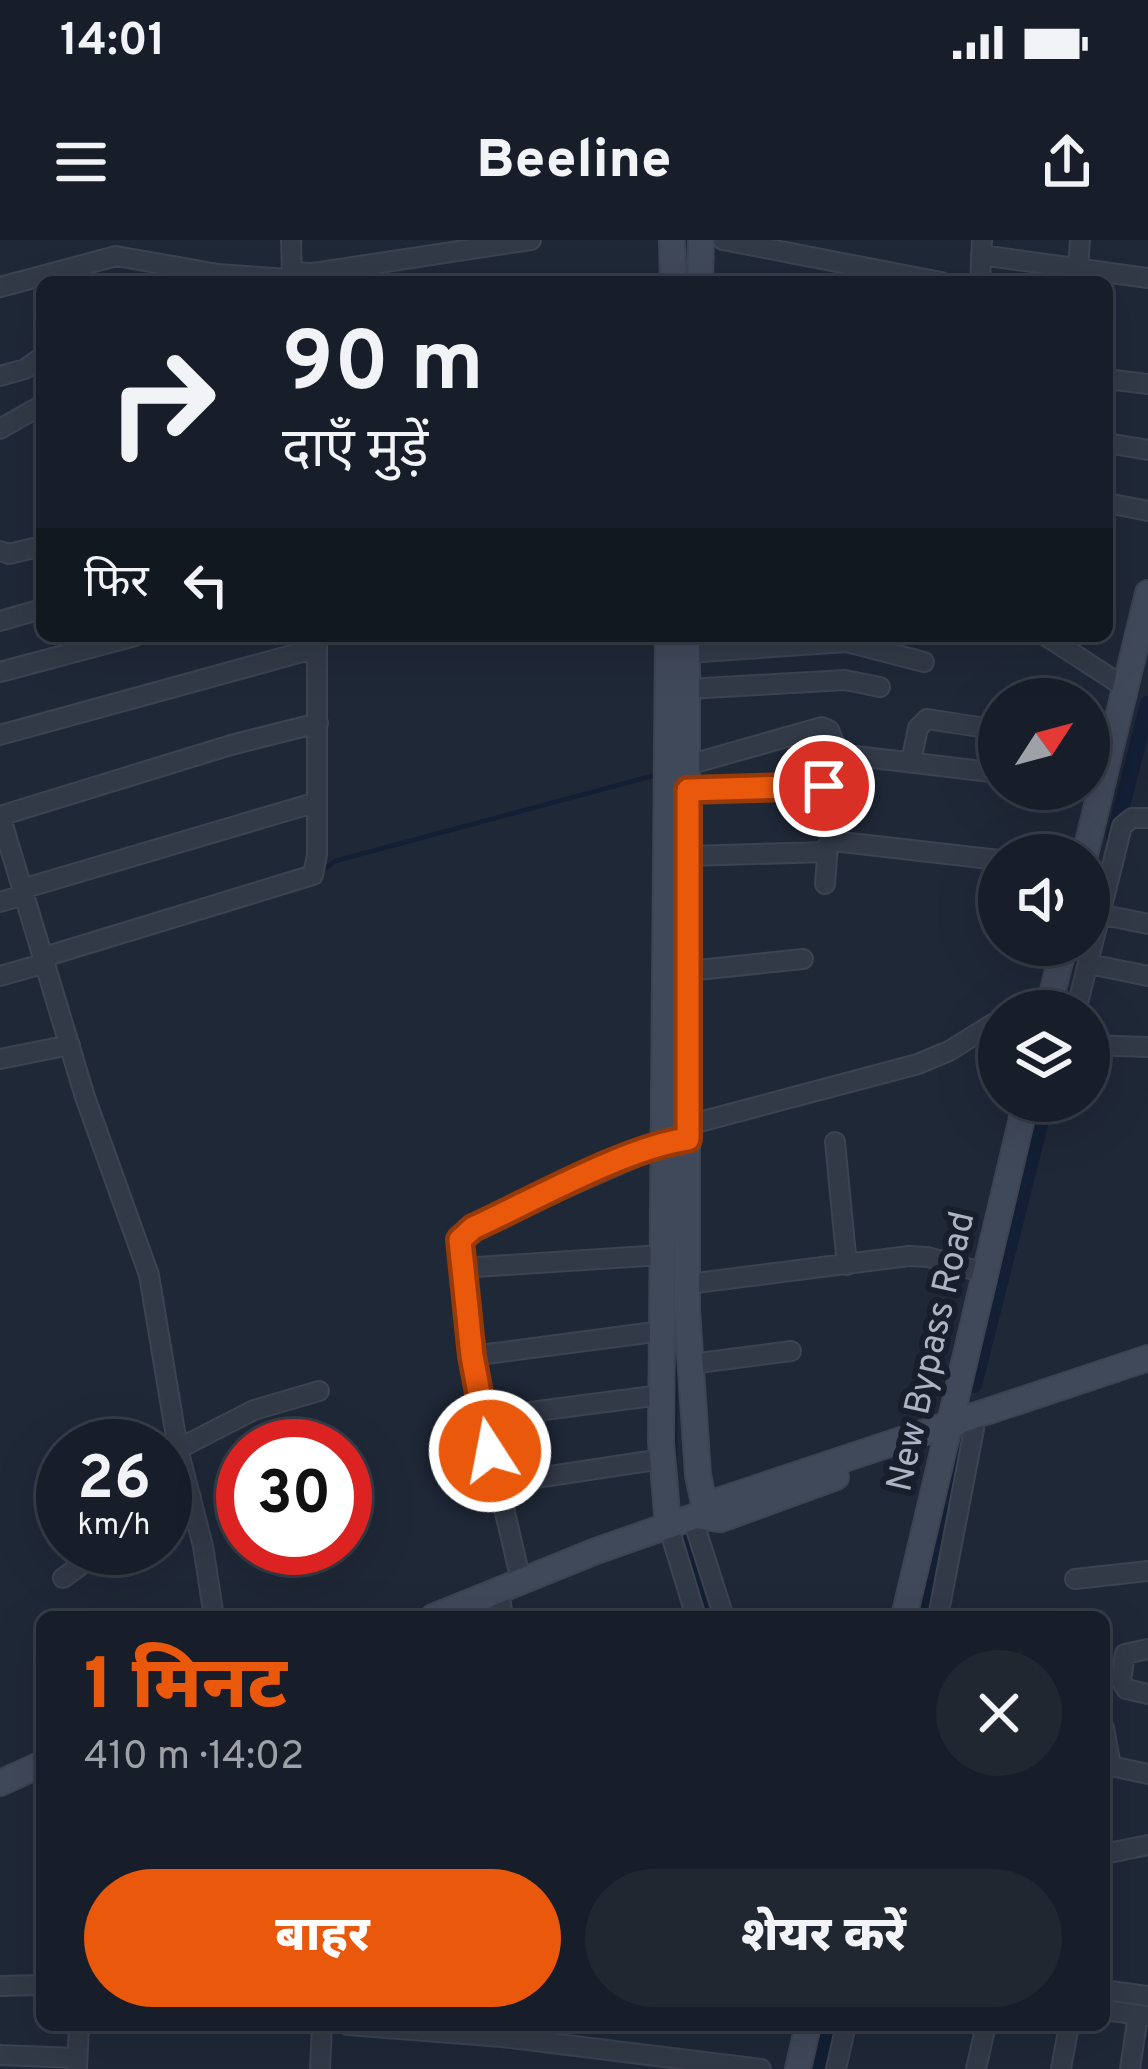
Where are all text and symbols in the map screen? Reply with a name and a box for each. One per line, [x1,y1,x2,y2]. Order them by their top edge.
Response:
text: 14:01 [60,14,165,71]
text: Beeline [476,128,672,197]
icon: menu [48,129,114,195]
icon: share [1034,129,1100,195]
text: 90 m [282,314,484,420]
icon: right [84,324,240,480]
text: दाएँ मुड़ें [282,418,428,487]
icon: left [173,552,239,618]
text: फिर [84,556,149,613]
north arrow [978,678,1110,810]
map controls [978,678,1110,1122]
pin [773,735,875,837]
icon: arrive [791,753,857,819]
button: sound [978,834,1110,966]
button: layers [978,990,1110,1122]
street label: New Bypass Road [878,1207,987,1496]
position arrow [427,1388,553,1514]
speed limit sign: 30 [216,1419,372,1575]
text: 26 [77,1444,151,1520]
text: km/h [78,1508,150,1545]
text: 1 मिनट [84,1643,287,1735]
button: close [936,1650,1062,1776]
text: 410 m · 14:02 [84,1734,304,1783]
button: बाहर [84,1869,561,2007]
button: शेयर करें [585,1869,1062,2007]

